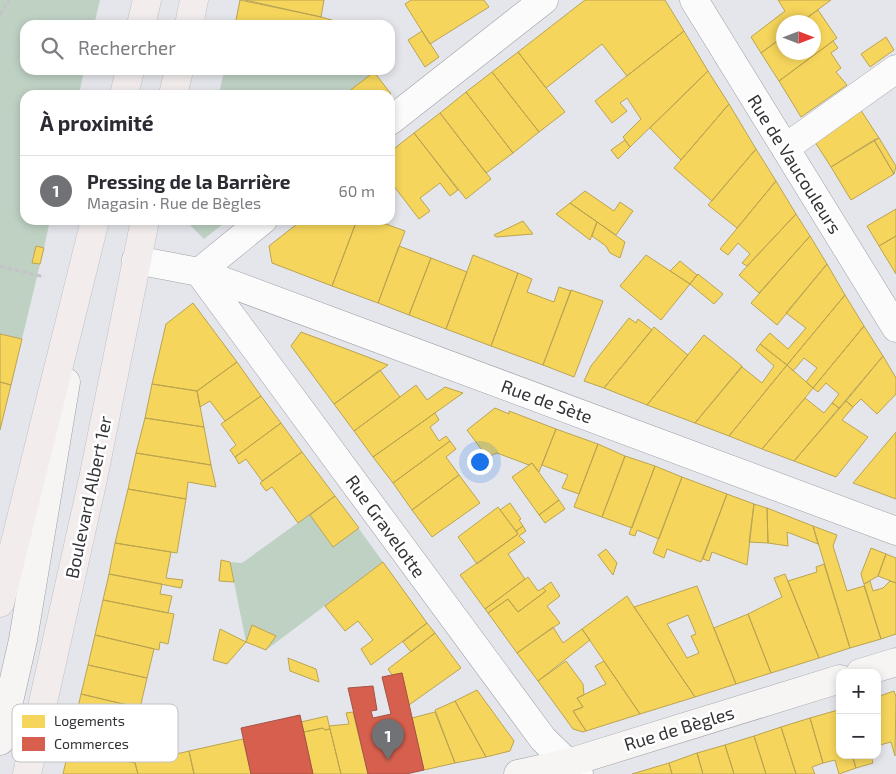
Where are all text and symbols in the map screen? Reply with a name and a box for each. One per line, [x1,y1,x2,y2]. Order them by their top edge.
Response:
north arrow [776,15,821,60]
search box [20,20,395,75]
icon: search [38,34,66,62]
text: Rechercher [78,36,176,59]
street label: Rue de Vaucouleurs [743,90,847,238]
text: À proximité [40,110,154,135]
text: Pressing de la Barrière [87,170,291,193]
text: 1 [53,181,59,200]
text: 60 m [339,181,375,200]
text: Magasin · Rue de Bègles [87,193,261,212]
street label: Rue de Sète [498,374,596,428]
street label: Boulevard Albert 1er [60,414,116,580]
your location [467,449,493,475]
street label: Rue Gravelotte [341,470,431,582]
map controls [836,669,881,759]
button: + [836,669,881,714]
street label: Rue de Bègles [621,701,737,755]
legend [12,704,178,762]
text: Logements [54,712,125,729]
button: − [836,714,881,759]
pin: 1 [372,719,404,760]
text: Commerces [54,735,129,752]

